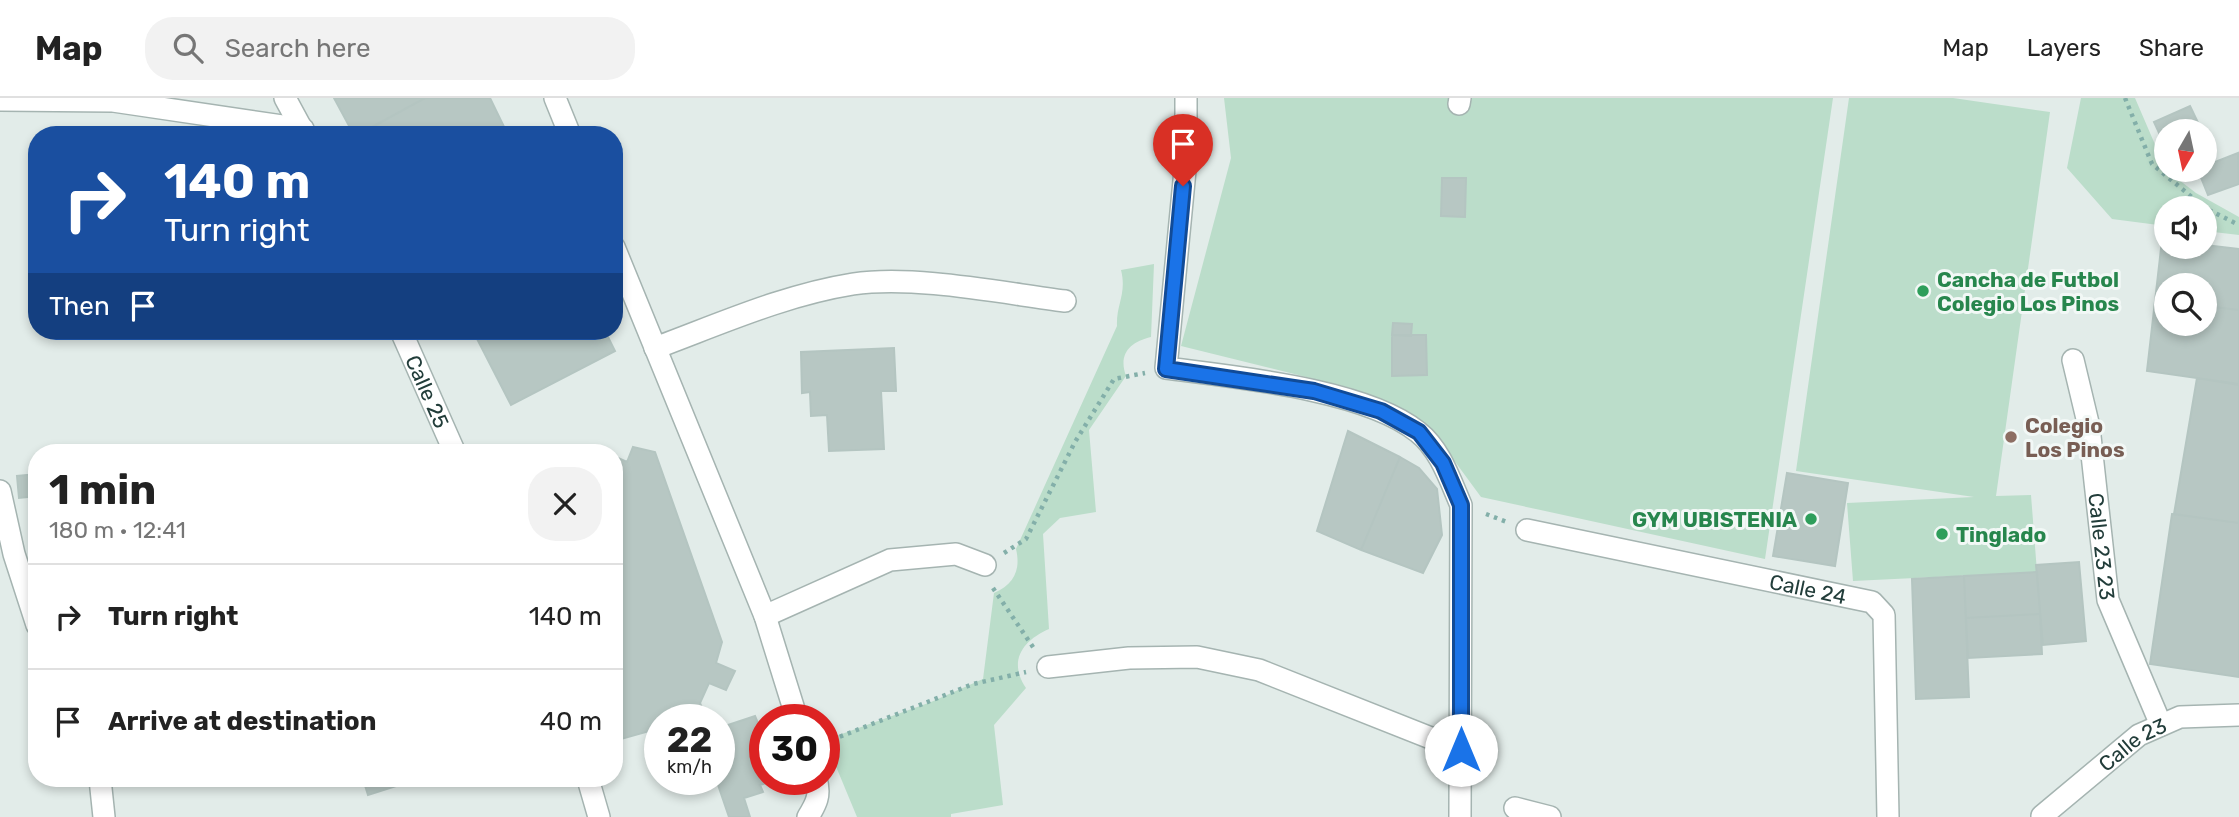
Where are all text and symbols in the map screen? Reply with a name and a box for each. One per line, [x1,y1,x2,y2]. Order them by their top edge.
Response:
search box [145,17,635,80]
text: Map [35,29,103,68]
icon: search [169,29,207,67]
text: Search here [225,33,370,64]
text: Map [1942,34,1989,62]
text: Layers [2027,34,2101,62]
text: Share [2139,34,2204,62]
pin [1153,114,1213,186]
north arrow [2154,119,2217,182]
map controls [2154,119,2217,336]
icon: arrive [1164,125,1202,163]
text: 140 m [164,152,310,210]
icon: right [49,154,140,245]
button: sound [2154,196,2217,259]
text: Turn right [164,211,309,249]
place label: Cancha de Futbol Colegio Los Pinos [1937,267,2119,316]
button: search [2154,273,2217,336]
marker: Cancha de Futbol Colegio Los Pinos [1915,283,1931,299]
icon: arrive [124,287,162,325]
text: Then [49,291,110,322]
street label: Calle 25 [401,351,455,432]
place label: Colegio Los Pinos [2025,413,2125,462]
marker: Colegio Los Pinos [2003,429,2019,445]
text: 1 min [49,465,156,515]
button: close [528,467,602,541]
street label: Calle 23 23 [2084,491,2120,601]
place label: GYM UBISTENIA [1632,507,1797,532]
marker: GYM UBISTENIA [1803,511,1819,527]
text: 180 m · 12:41 [49,516,186,544]
place label: Tinglado [1956,522,2046,547]
marker: Tinglado [1934,526,1950,542]
street label: Calle 24 [1767,568,1849,609]
icon: right [49,598,87,636]
text: Turn right [108,601,238,632]
text: 140 m [529,601,602,632]
icon: arrive [49,703,87,741]
speed limit sign: 30 [749,704,840,795]
text: Arrive at destination [108,706,376,737]
text: 40 m [540,706,602,737]
street label: Calle 23 [2093,712,2170,776]
position arrow [1424,713,1498,787]
text: 22 [667,719,712,761]
text: km/h [667,756,712,778]

